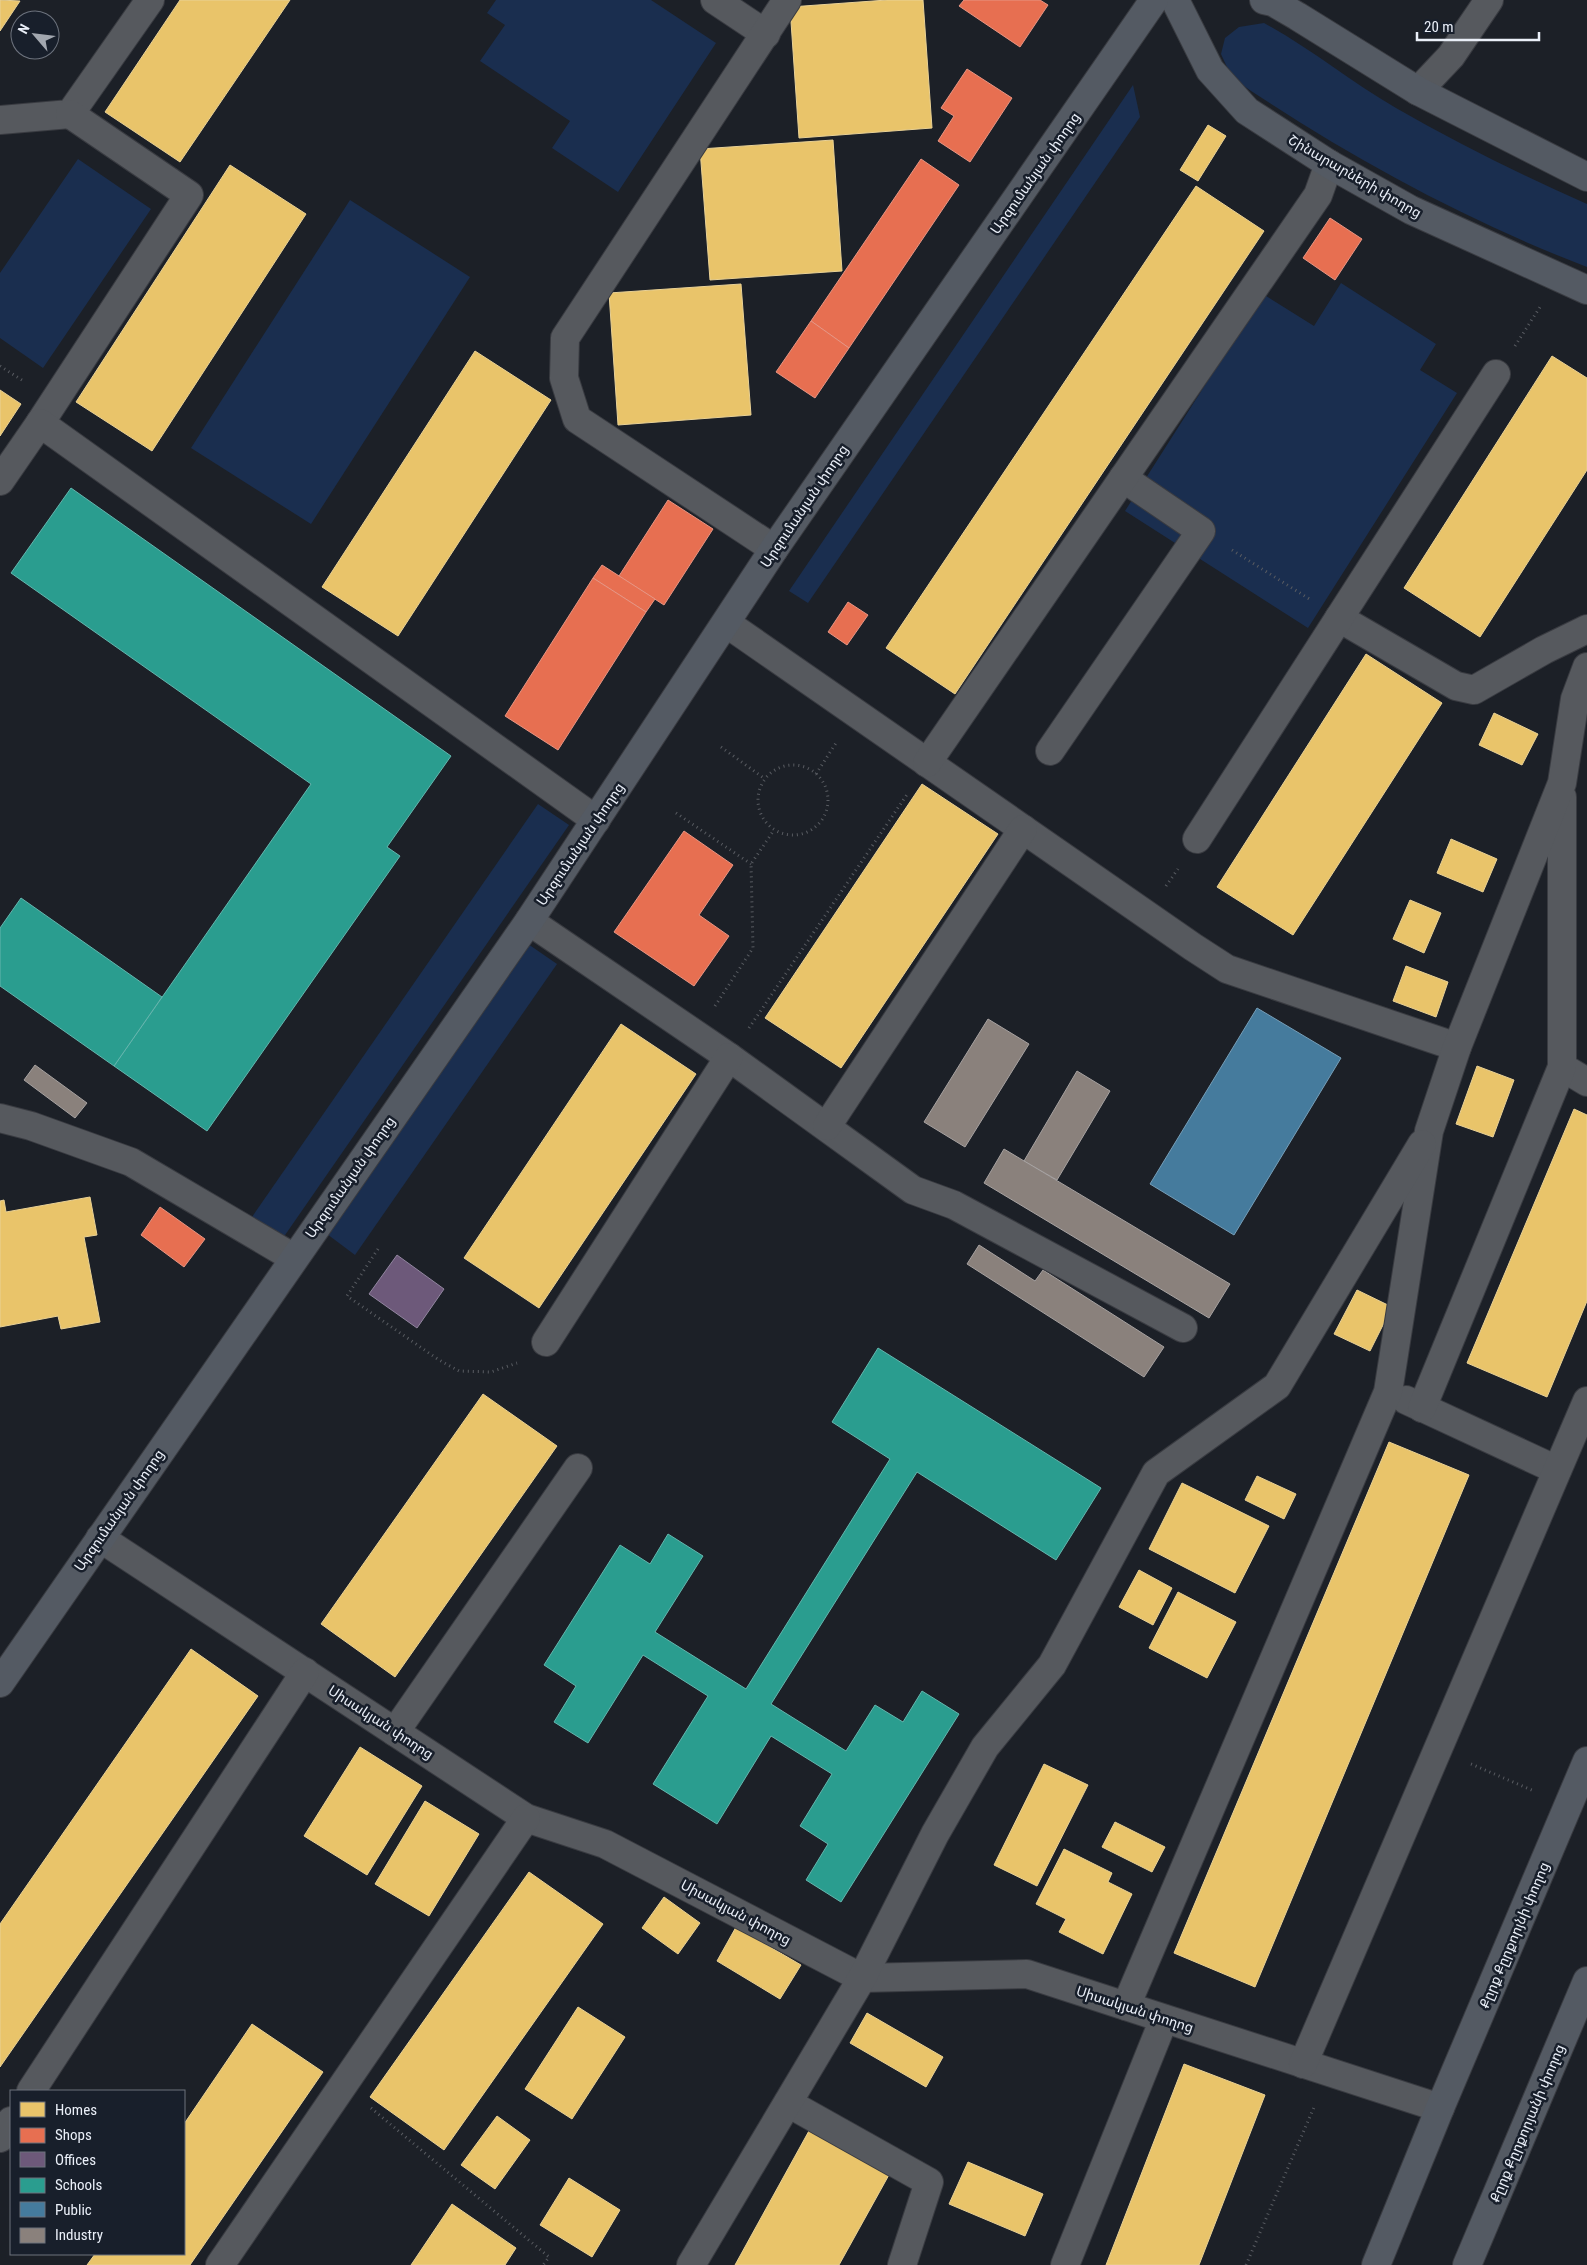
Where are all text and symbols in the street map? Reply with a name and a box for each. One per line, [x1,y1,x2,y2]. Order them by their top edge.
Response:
north arrow [10,10,60,60]
scale bar [1417,10,1540,42]
text: 20 m [1424,18,1454,36]
text: N [14,21,33,36]
street label: Արզումանյան փողոց [987,109,1083,237]
street label: Շինարարների փողոց [1286,131,1424,221]
street label: Արզումանյան փողոց [757,442,851,570]
street label: Արզումանյան փողոց [533,780,627,908]
street label: Արզումանյան փողոց [302,1113,398,1241]
street label: Արզումանյան փողոց [71,1446,167,1574]
street label: Սիսակյան փողոց [325,1682,437,1762]
street label: Քըրք Քըրքորյնի փողոց [1476,1860,1552,2010]
street label: Սիսակյան փողոց [678,1876,794,1948]
street label: Սիսակյան փողոց [1074,1982,1196,2036]
street label: Քըրք Քըրքորյանի փողոց [1486,2042,1568,2204]
legend [10,2090,185,2255]
text: Homes [55,2101,97,2119]
text: Shops [55,2126,92,2144]
text: Offices [55,2151,96,2169]
text: Schools [55,2176,102,2194]
text: Public [55,2201,92,2219]
text: Industry [55,2226,103,2244]

